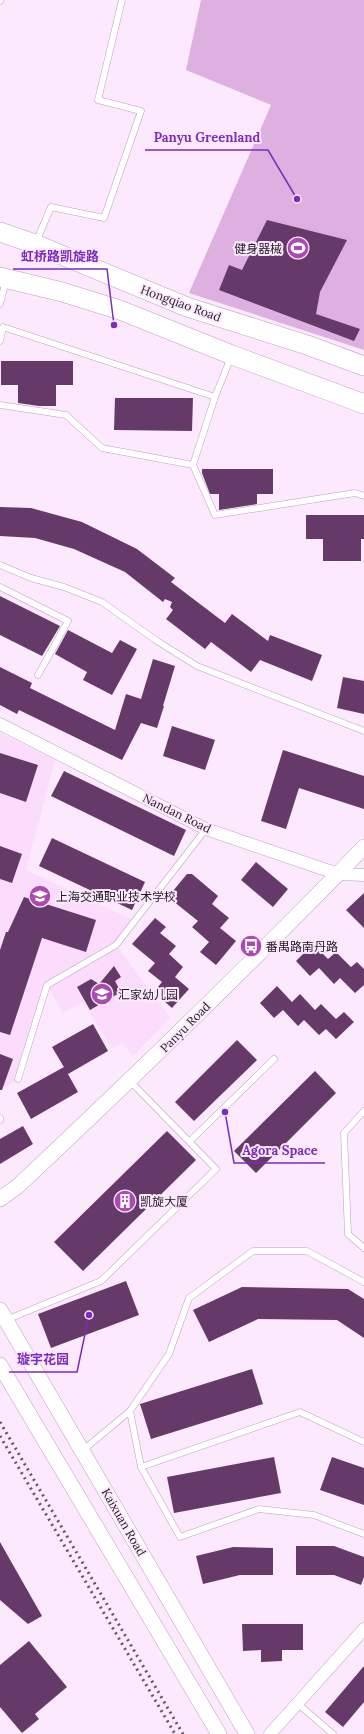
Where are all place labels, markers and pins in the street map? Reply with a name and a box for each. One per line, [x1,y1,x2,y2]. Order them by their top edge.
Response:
callout: Panyu Greenland [145,125,268,150]
sports icon: 健身器械 [285,235,311,261]
place label: 健身器械 [234,241,282,256]
callout: 虹桥路凯旋路 [13,244,107,269]
school or university icon: 上海交通职业技术学校 [27,883,53,909]
place label: 上海交通职业技术学校 [56,889,176,904]
bus stop icon: 番禺路南丹路 [238,933,264,959]
place label: 番禺路南丹路 [266,939,338,954]
school or university icon: 汇家幼儿园 [89,981,115,1007]
place label: 汇家幼儿园 [118,987,178,1002]
callout: Agora Space [234,1138,325,1163]
building icon: 凯旋大厦 [112,1188,138,1214]
place label: 凯旋大厦 [140,1194,188,1209]
callout: 璇宇花园 [9,1347,77,1372]

